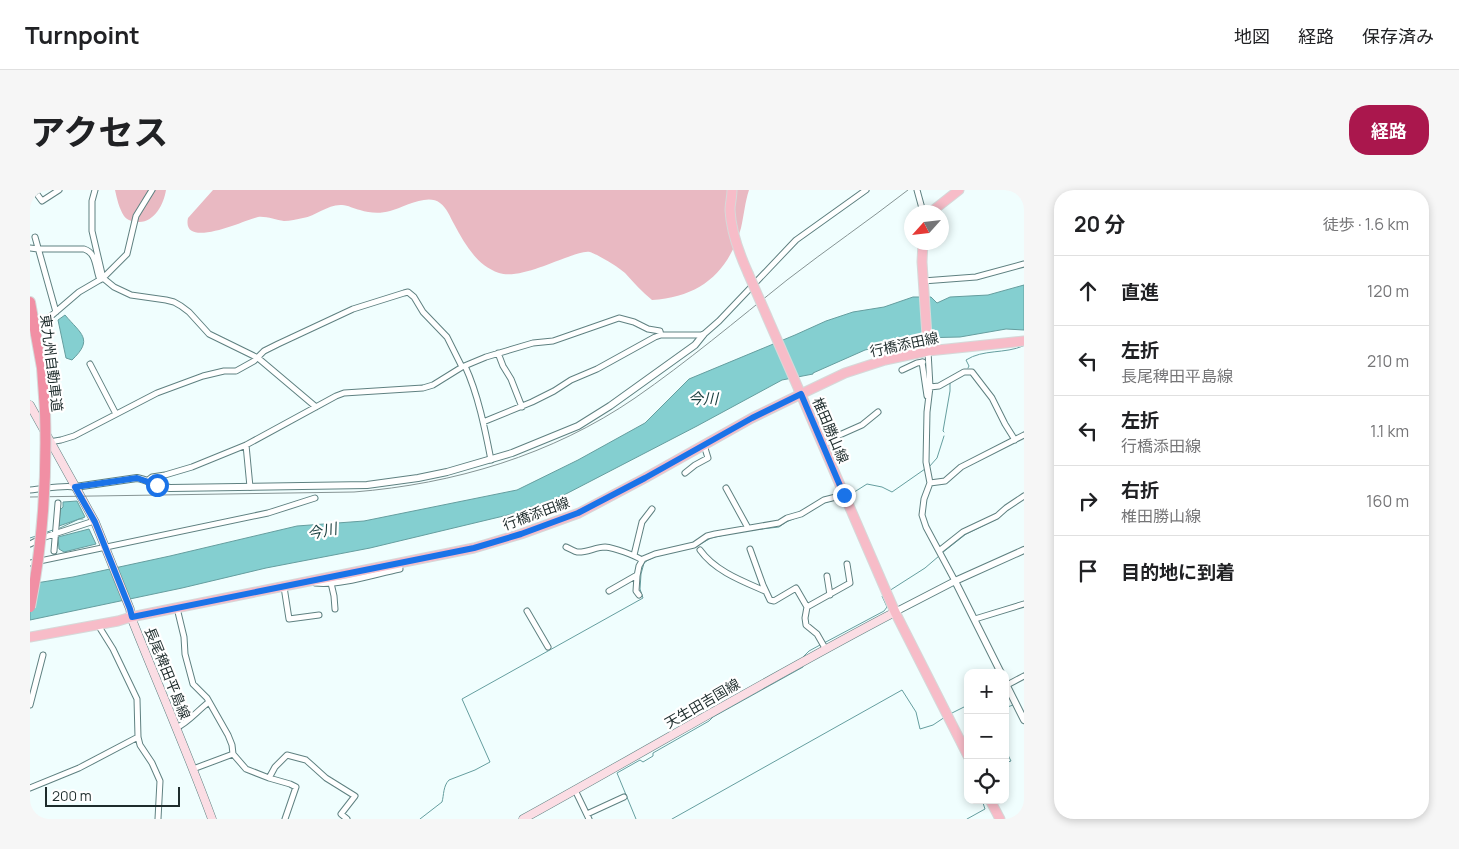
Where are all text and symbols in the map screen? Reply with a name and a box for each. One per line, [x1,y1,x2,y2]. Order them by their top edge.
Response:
text: Turnpoint [25,18,140,51]
text: 地図 [1234,24,1270,48]
text: 経路 [1298,24,1334,48]
text: 保存済み [1362,24,1434,48]
button: 経路 [1349,105,1429,155]
text: アクセス [30,108,168,156]
north arrow [904,205,949,250]
text: 20 分 [1074,210,1126,238]
text: 徒歩 · 1.6 km [1323,213,1409,235]
icon: ahead [1074,277,1102,305]
text: 直進 [1121,279,1159,305]
text: 120 m [1367,280,1409,302]
street label: 東九州自動車道 [37,313,67,413]
street label: 行橋添田線 [868,327,940,361]
text: 左折 [1121,337,1159,363]
icon: left [1074,347,1102,375]
text: 210 m [1367,350,1409,372]
text: 長尾稗田平島線 [1121,365,1233,387]
water label: 今川 [688,388,720,409]
street label: 椎田勝山線 [809,394,853,466]
text: 左折 [1121,407,1159,433]
icon: left [1074,417,1102,445]
text: 1.1 km [1370,420,1409,442]
text: 行橋添田線 [1121,435,1201,457]
route start [146,474,169,497]
text: 右折 [1121,477,1159,503]
route end [833,484,856,507]
icon: right [1074,487,1102,515]
text: 160 m [1366,490,1409,512]
street label: 行橋添田線 [500,492,572,534]
text: 椎田勝山線 [1121,505,1201,527]
water label: 今川 [305,517,341,544]
icon: arrive [1074,557,1102,585]
text: 目的地に到着 [1121,559,1235,585]
street label: 長尾稗田平島線 [141,624,195,722]
map controls [964,669,1009,804]
button: + [964,669,1009,714]
street label: 天生田吉国線 [661,674,743,732]
button: − [964,714,1009,759]
button: locate [964,759,1009,804]
scale bar [45,784,180,807]
text: 200 m [52,786,92,805]

